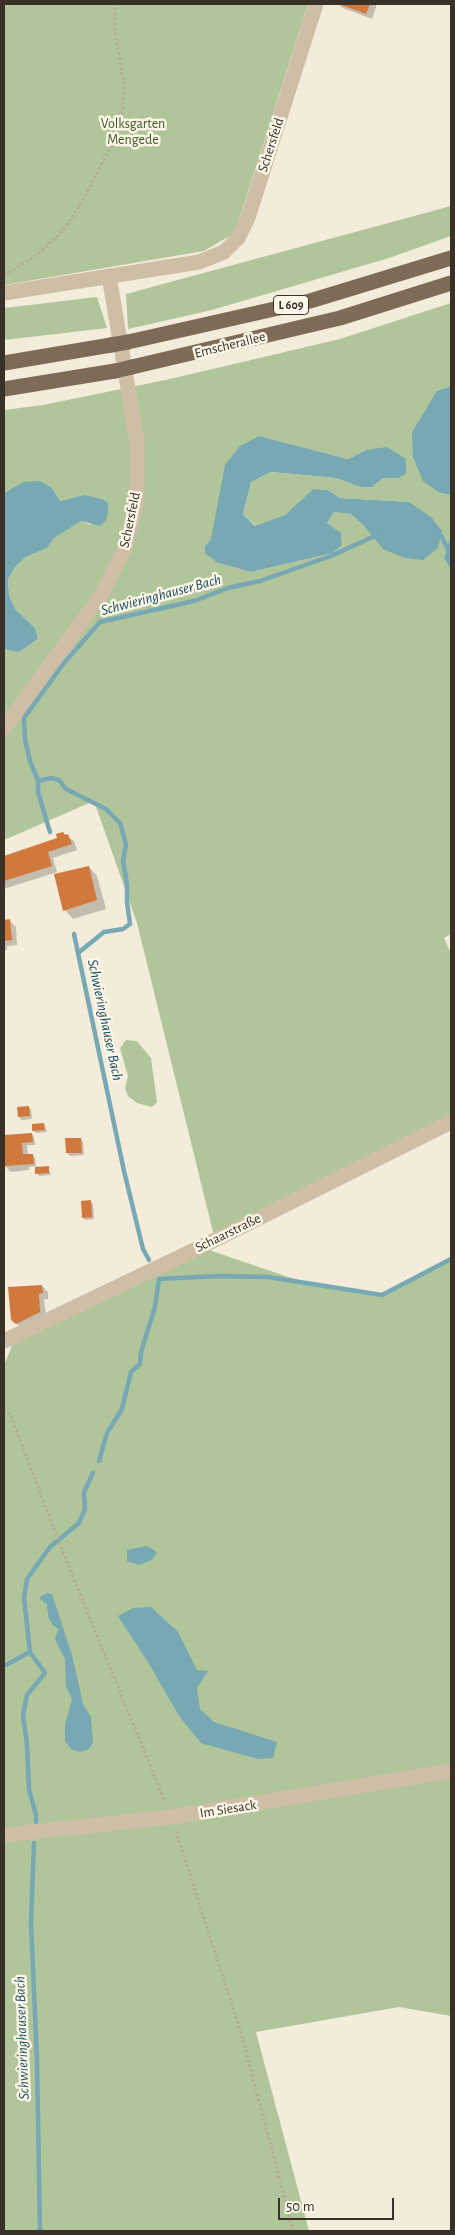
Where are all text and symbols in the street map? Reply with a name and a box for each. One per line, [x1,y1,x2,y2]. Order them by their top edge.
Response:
park label: Volksgarten Mengede [101,116,165,148]
street label: Schersfeld [254,116,288,174]
road number: L 609 [274,296,308,314]
street label: Emscherallee [193,328,267,362]
street label: Schersfeld [116,491,144,549]
water label: Schwieringhauser Bach [99,570,223,620]
water label: Schwieringhauser Bach [83,958,127,1082]
street label: Schaarstraße [192,1210,264,1256]
street label: Im Siesack [199,1796,257,1822]
water label: Schwieringhauser Bach [11,1976,33,2100]
scale bar [280,2188,396,2220]
text: 50 m [286,2199,315,2214]

